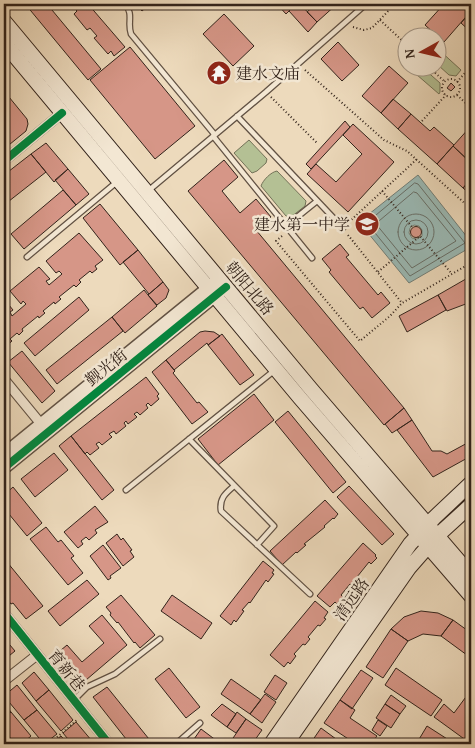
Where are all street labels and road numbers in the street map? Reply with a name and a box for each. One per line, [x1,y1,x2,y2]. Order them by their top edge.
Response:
street label: 朝阳北路 [220,256,280,320]
street label: 觐光街 [80,343,132,391]
street label: 清远路 [327,572,375,626]
street label: 育新巷 [43,644,91,696]

